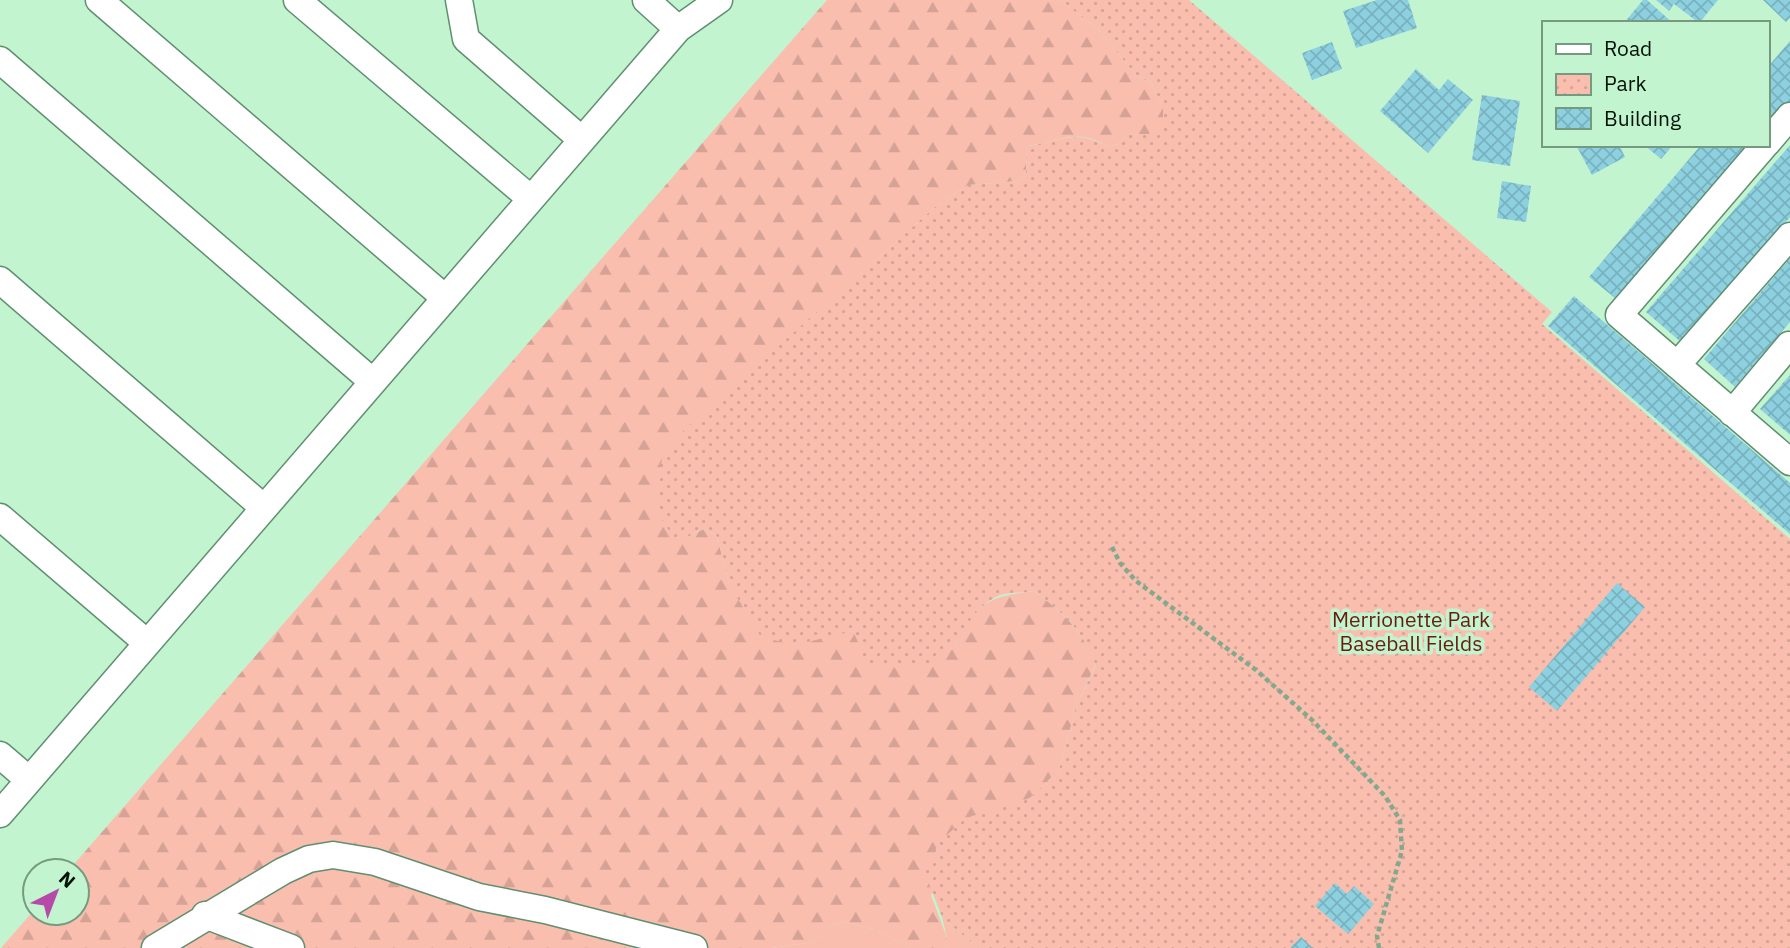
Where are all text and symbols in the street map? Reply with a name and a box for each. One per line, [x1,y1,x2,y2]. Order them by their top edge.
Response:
legend [1542,21,1769,147]
text: Road [1604,34,1652,62]
text: Park [1604,69,1647,97]
text: Building [1604,104,1681,132]
park label: Merrionette Park Baseball Fields [1332,605,1490,657]
north arrow [21,857,91,927]
text: N [54,866,81,893]

